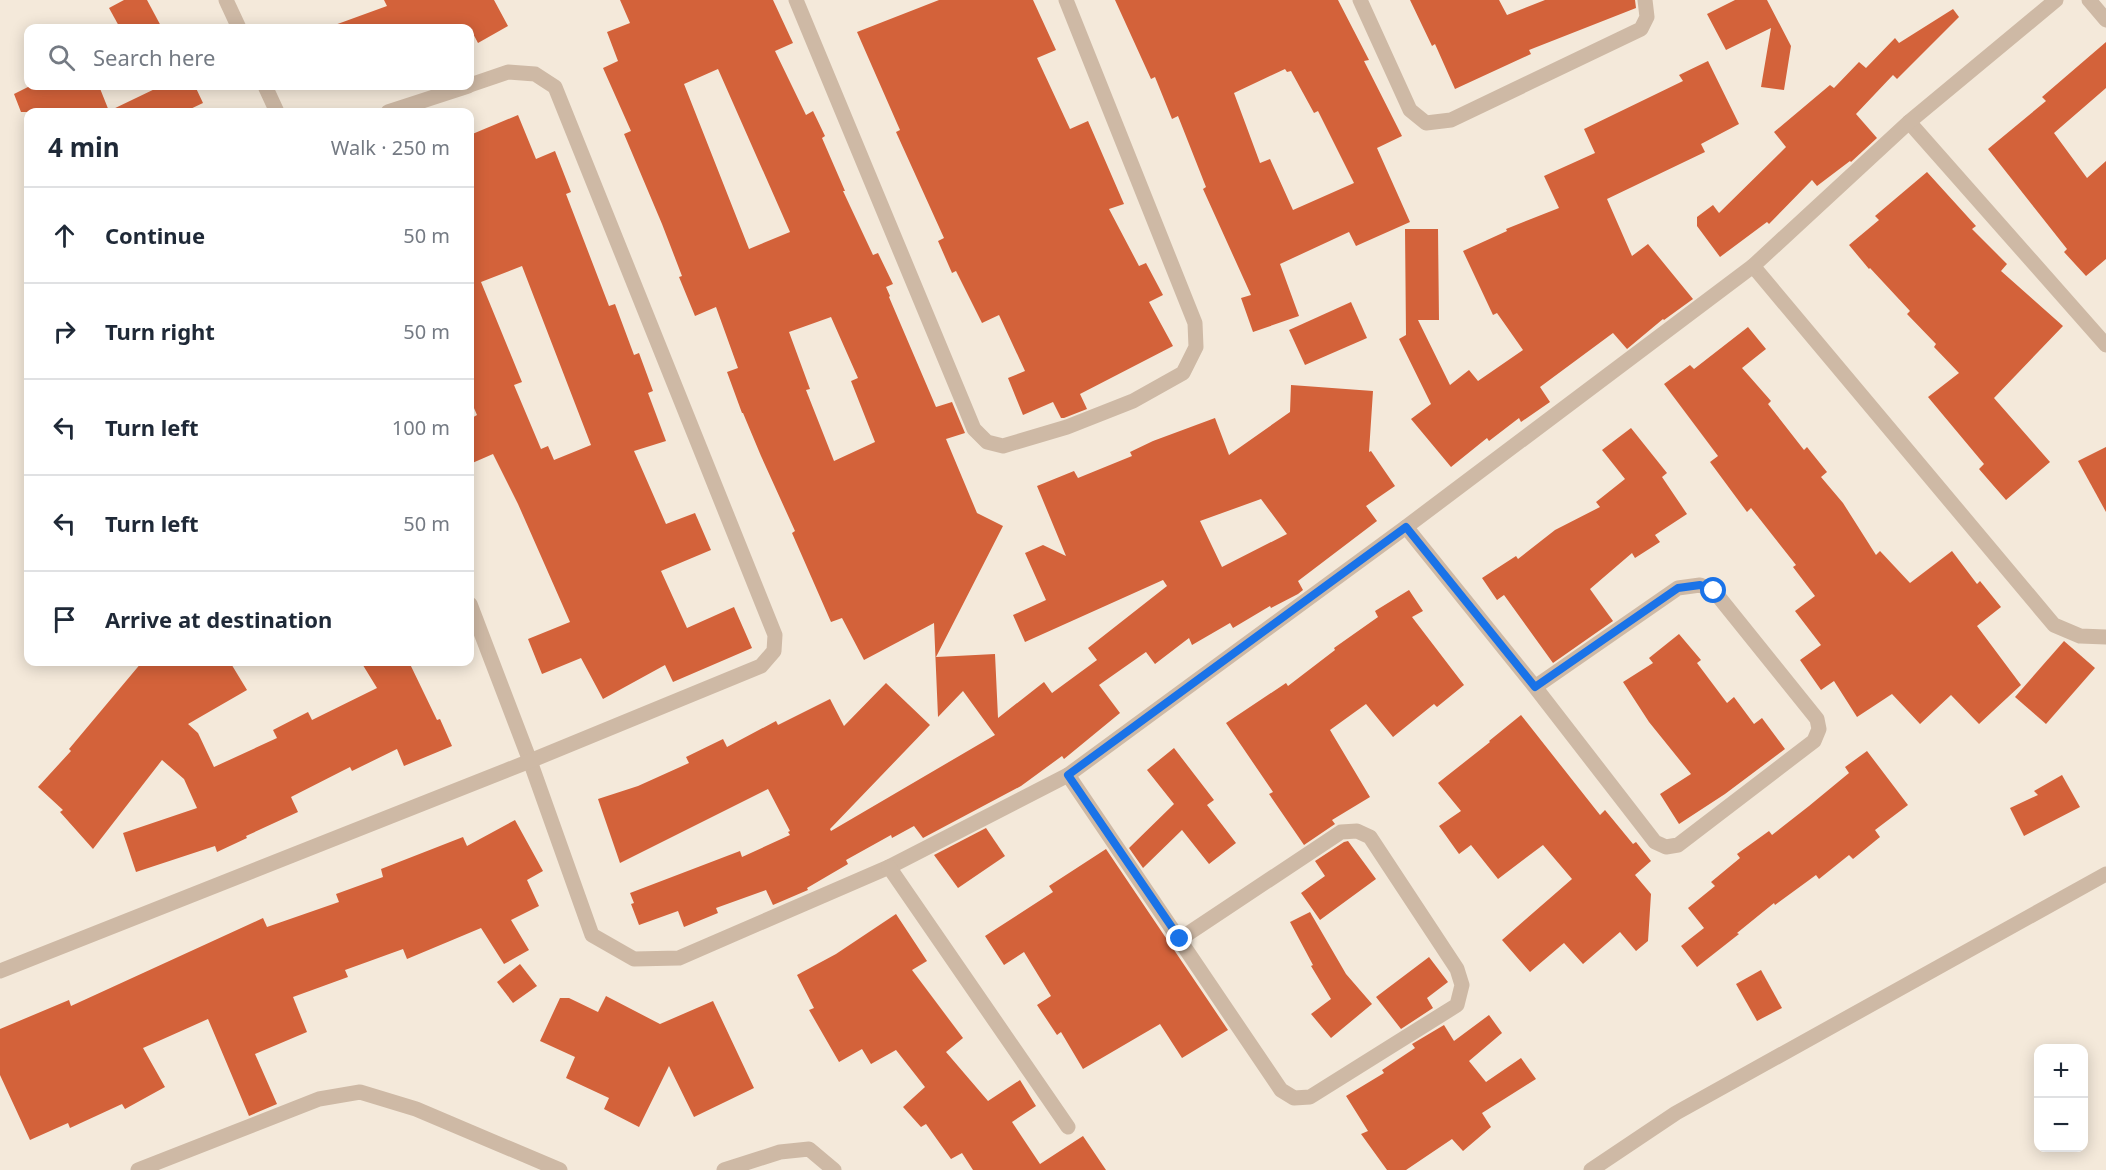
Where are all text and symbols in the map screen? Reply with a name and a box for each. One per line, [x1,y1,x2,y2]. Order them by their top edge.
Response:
search box [24,24,474,90]
icon: search [45,41,78,74]
text: Search here [93,42,215,72]
text: 4 min [48,129,120,165]
text: Walk · 250 m [331,134,450,161]
icon: ahead [48,219,81,252]
text: Continue [105,220,205,250]
text: 50 m [403,222,450,249]
icon: right [48,315,81,348]
text: Turn right [105,316,215,346]
text: 50 m [403,318,450,345]
icon: left [48,411,81,444]
text: Turn left [105,412,199,442]
text: 100 m [392,414,450,441]
icon: left [48,507,81,540]
text: Turn left [105,508,199,538]
text: 50 m [403,510,450,537]
route start [1700,577,1726,603]
icon: arrive [48,603,81,636]
text: Arrive at destination [105,604,332,634]
route end [1166,925,1192,951]
map controls [2034,1044,2088,1152]
button: + [2034,1044,2088,1098]
button: − [2034,1098,2088,1152]

